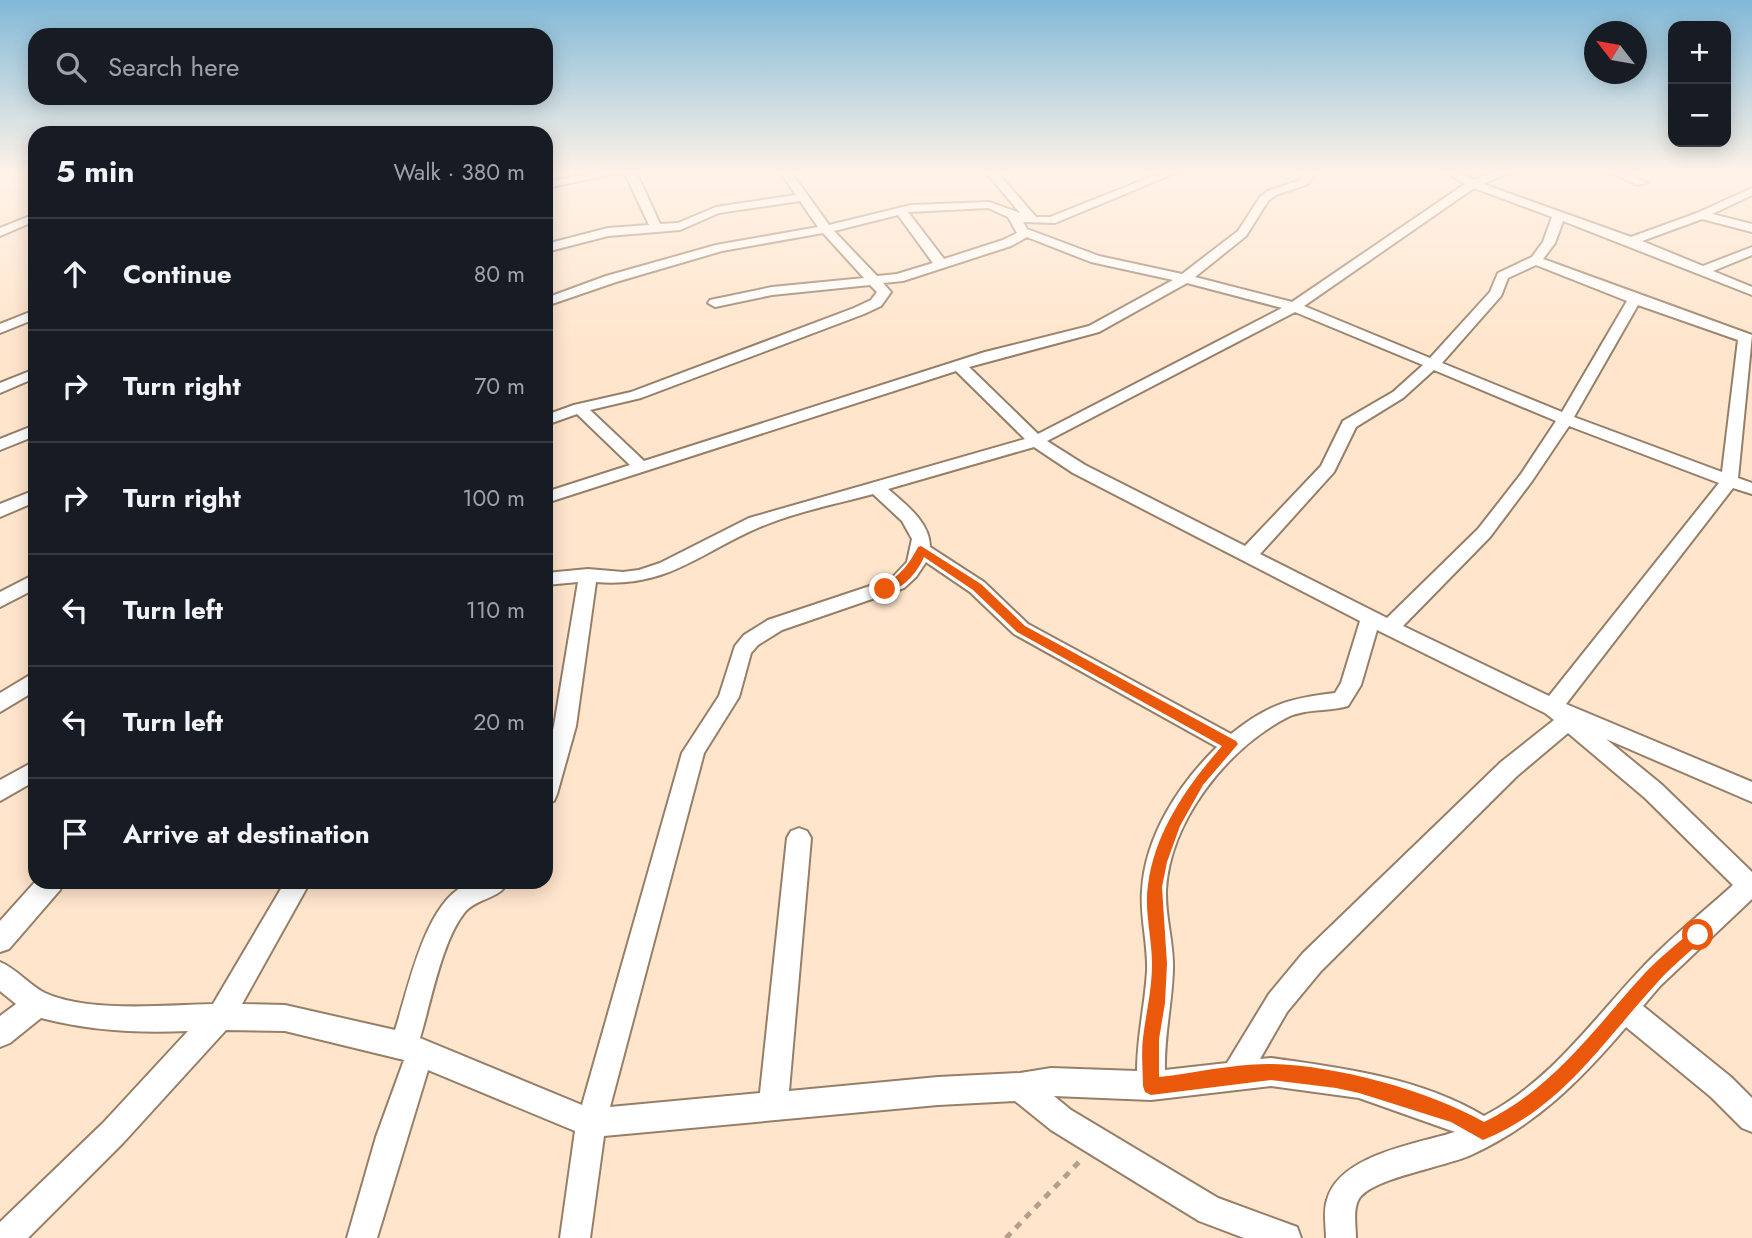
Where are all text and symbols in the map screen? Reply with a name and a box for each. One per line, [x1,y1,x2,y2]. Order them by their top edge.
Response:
north arrow [1584,21,1647,84]
map controls [1668,21,1731,147]
button: + [1668,21,1731,84]
search box [28,28,553,105]
icon: search [52,48,90,86]
text: Search here [108,48,240,86]
button: − [1668,84,1731,147]
text: 5 min [56,150,134,193]
text: Walk · 380 m [394,155,525,189]
icon: ahead [56,255,94,293]
text: Continue [123,255,232,293]
text: 80 m [474,257,525,291]
icon: right [56,367,94,405]
text: Turn right [123,367,241,405]
text: 70 m [474,369,525,403]
icon: right [56,479,94,517]
text: Turn right [123,479,241,517]
text: 100 m [462,481,525,515]
route end [869,573,900,604]
icon: left [56,591,94,629]
text: Turn left [123,591,223,629]
text: 110 m [466,593,525,627]
icon: left [56,703,94,741]
text: Turn left [123,703,223,741]
text: 20 m [473,705,525,739]
icon: arrive [56,815,94,853]
text: Arrive at destination [123,815,370,853]
route start [1682,919,1713,950]

